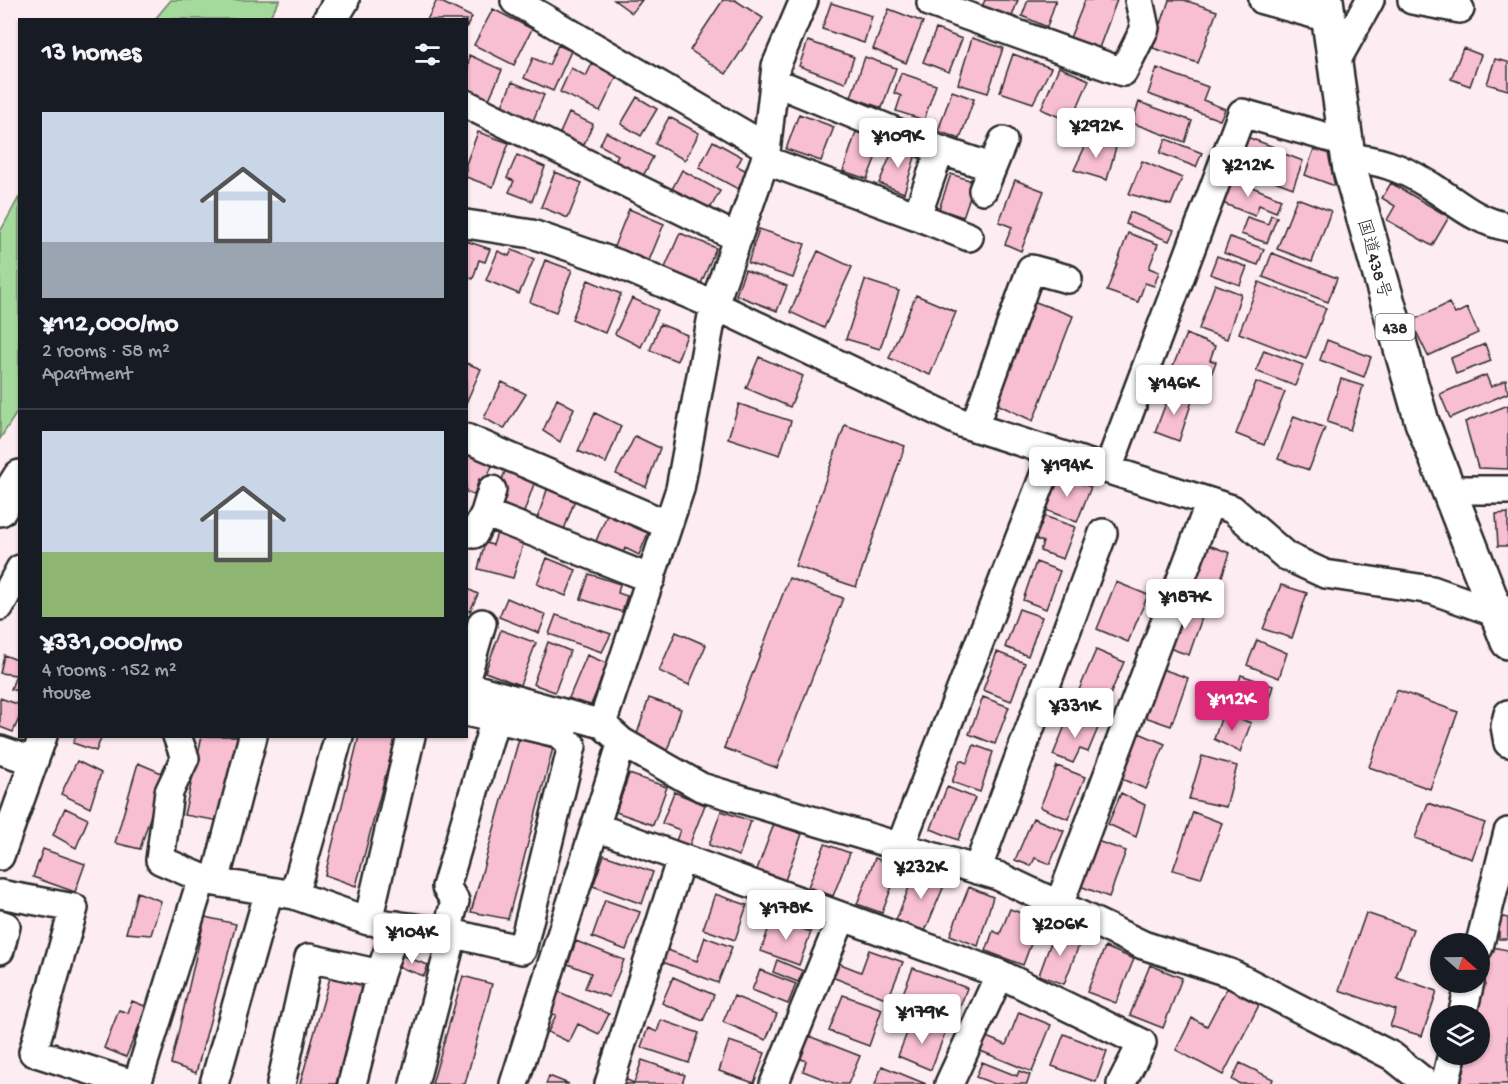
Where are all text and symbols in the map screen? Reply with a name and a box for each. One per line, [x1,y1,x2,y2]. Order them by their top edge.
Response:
icon: filters [411,38,444,71]
text: 13 homes [42,39,141,70]
pin: ¥292K [1054,108,1138,159]
text: ¥292K [1071,116,1121,139]
pin: ¥109K [856,118,940,169]
text: ¥109K [873,126,923,149]
pin: ¥212K [1206,147,1290,198]
icon: home [189,151,297,259]
text: ¥212K [1224,155,1272,178]
street label: 国道438号 [1351,216,1395,301]
text: ¥112,000/mo [42,310,178,341]
road number: 438 [1376,314,1414,340]
text: 2 rooms · 58 m² [42,341,170,364]
text: Apartment [42,364,132,387]
pin: ¥146K [1132,365,1216,416]
text: ¥146K [1150,373,1198,396]
pin: ¥194K [1025,447,1109,498]
text: ¥194K [1043,455,1091,478]
icon: home [189,470,297,578]
pin: ¥187K [1143,579,1227,630]
text: ¥187K [1160,587,1210,610]
text: ¥331,000/mo [42,629,182,660]
text: 4 rooms · 152 m² [42,660,177,683]
pin: ¥112K [1190,681,1274,732]
text: House [42,683,91,706]
pin: ¥331K [1033,688,1117,739]
text: ¥112K [1209,689,1255,712]
text: ¥331K [1050,696,1100,719]
pin: ¥232K [879,849,963,900]
text: ¥232K [896,857,946,880]
pin: ¥178K [744,890,828,941]
text: ¥178K [761,898,811,921]
pin: ¥206K [1018,906,1102,957]
pin: ¥104K [370,914,454,965]
text: ¥206K [1034,914,1086,937]
text: ¥104K [387,922,437,945]
north arrow [1430,933,1490,993]
map controls [1430,933,1490,1065]
pin: ¥179K [880,994,964,1045]
text: ¥179K [898,1002,946,1025]
button: layers [1430,1005,1490,1065]

